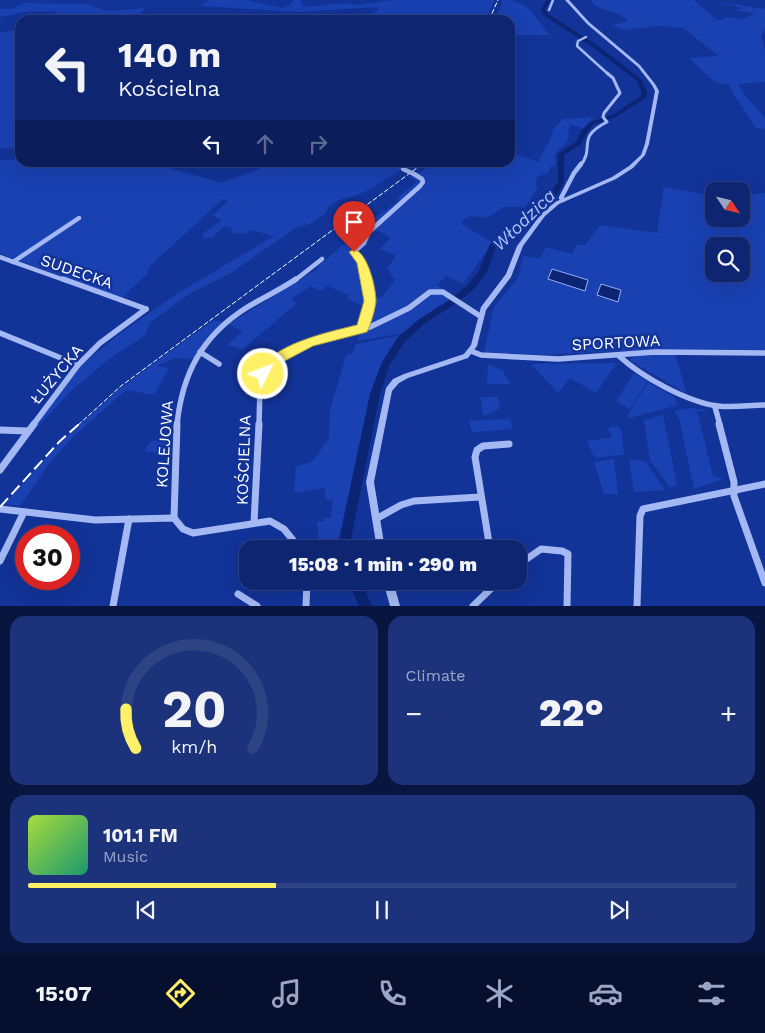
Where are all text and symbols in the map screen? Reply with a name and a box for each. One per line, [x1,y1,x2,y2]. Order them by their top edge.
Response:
text: 140 m [118,34,221,76]
icon: left [35,35,100,100]
text: Kościelna [118,76,220,101]
icon: left [198,130,226,158]
icon: ahead [251,130,279,158]
icon: right [304,130,332,158]
north arrow [705,182,750,228]
map controls [705,182,750,282]
water label: Włodzica [488,185,559,255]
pin [333,201,375,252]
icon: arrive [340,208,368,236]
button: search [705,237,750,282]
street label: SUDECKA [38,250,116,293]
street label: SPORTOWA [571,331,661,354]
street label: ŁUŻYCKA [26,340,87,408]
position arrow [236,347,288,399]
street label: KOLEJOWA [152,399,177,488]
street label: KOŚCIELNA [232,414,255,505]
speed limit sign: 30 [15,525,80,590]
text: 15:08 · 1 min · 290 m [289,553,477,576]
text: Climate [406,666,466,685]
text: 20 [162,679,226,740]
text: 22° [539,691,604,735]
text: − [406,697,422,730]
text: + [720,697,737,730]
text: km/h [171,736,217,757]
text: 101.1 FM [103,824,178,847]
text: Music [103,847,148,866]
icon: previous [132,896,160,924]
icon: pause [368,896,396,924]
icon: next [605,896,633,924]
icon: directions [163,976,198,1011]
icon: music [269,976,304,1011]
icon: phone [375,976,410,1011]
icon: climate [482,976,517,1011]
icon: car [588,976,623,1011]
icon: filters [694,976,729,1011]
text: 15:07 [36,981,92,1006]

